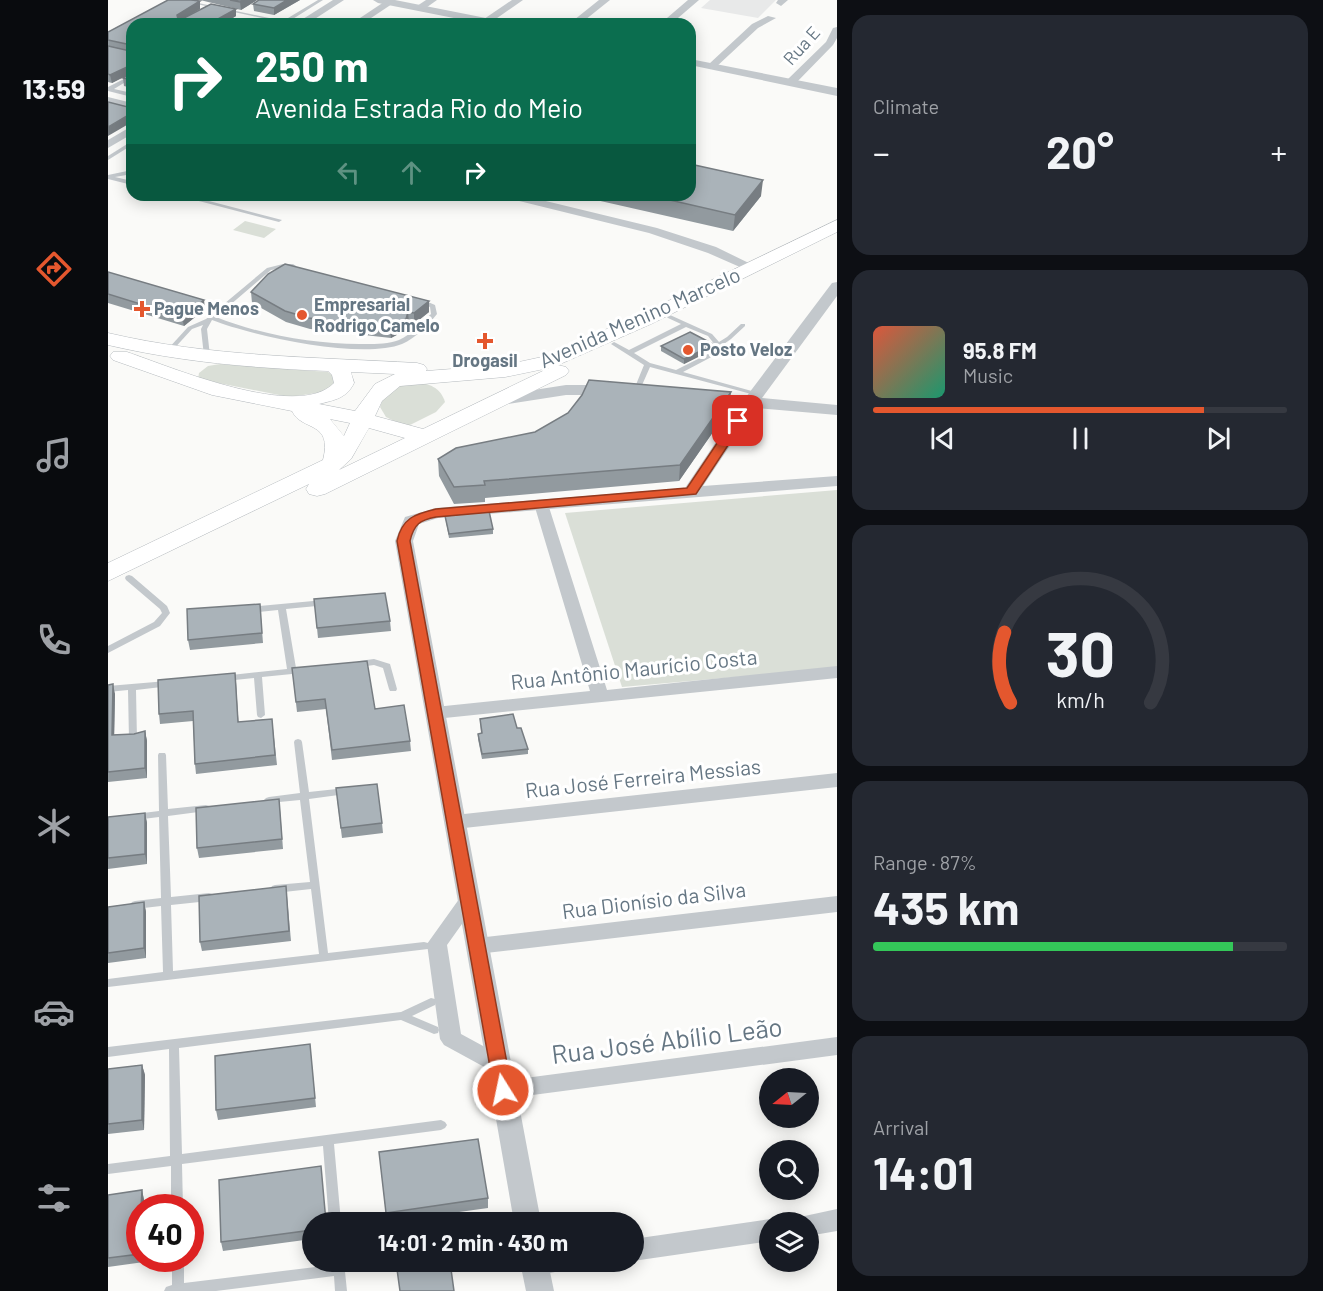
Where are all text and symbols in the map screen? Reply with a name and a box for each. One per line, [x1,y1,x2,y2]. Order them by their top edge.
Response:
street label: Rua E [778,21,824,69]
text: 250 m [255,40,369,90]
icon: right [156,42,234,120]
text: 13:59 [23,72,85,104]
text: Avenida Estrada Rio do Meio [255,91,583,123]
text: Climate [873,94,939,118]
text: 20° [1046,124,1114,178]
text: − [873,132,890,172]
text: + [1271,132,1287,172]
icon: left [332,156,365,189]
icon: ahead [395,156,428,189]
icon: right [458,156,491,189]
icon: directions [33,248,75,290]
street label: Avenida Menino Marcelo [535,261,744,372]
place label: Empresarial Rodrigo Camelo [314,293,440,336]
place label: Pague Menos [154,297,259,319]
marker: Pague Menos [135,302,149,316]
marker: Empresarial Rodrigo Camelo [295,308,309,322]
marker: Drogasil [478,334,492,348]
text: 95.8 FM [963,337,1037,363]
place label: Posto Veloz [700,338,792,360]
marker: Posto Veloz [681,343,695,357]
place label: Drogasil [452,349,518,371]
text: Music [963,363,1013,387]
pin [712,395,763,446]
icon: arrive [721,404,754,437]
icon: previous [926,422,959,455]
icon: pause [1064,422,1097,455]
icon: next [1202,422,1235,455]
icon: music [33,434,75,476]
text: 30 [1045,615,1115,689]
icon: phone [33,619,75,661]
street label: Rua Antônio Maurício Costa [509,643,758,694]
text: km/h [1056,687,1104,712]
street label: Rua José Ferreira Messias [524,753,762,802]
icon: climate [33,805,75,847]
text: Range · 87% [873,850,977,874]
street label: Rua Dionísio da Silva [560,876,747,923]
text: 435 km [873,880,1019,934]
icon: car [33,991,75,1033]
street label: Rua José Abílio Leão [550,1010,784,1069]
position arrow [471,1058,535,1122]
north arrow [759,1068,819,1128]
map controls [759,1068,819,1272]
text: Arrival [873,1115,929,1139]
button: search [759,1140,819,1200]
text: 14:01 [873,1145,974,1199]
icon: filters [33,1177,75,1219]
speed limit sign: 40 [126,1194,204,1272]
button: layers [759,1212,819,1272]
text: 14:01 · 2 min · 430 m [378,1229,568,1255]

